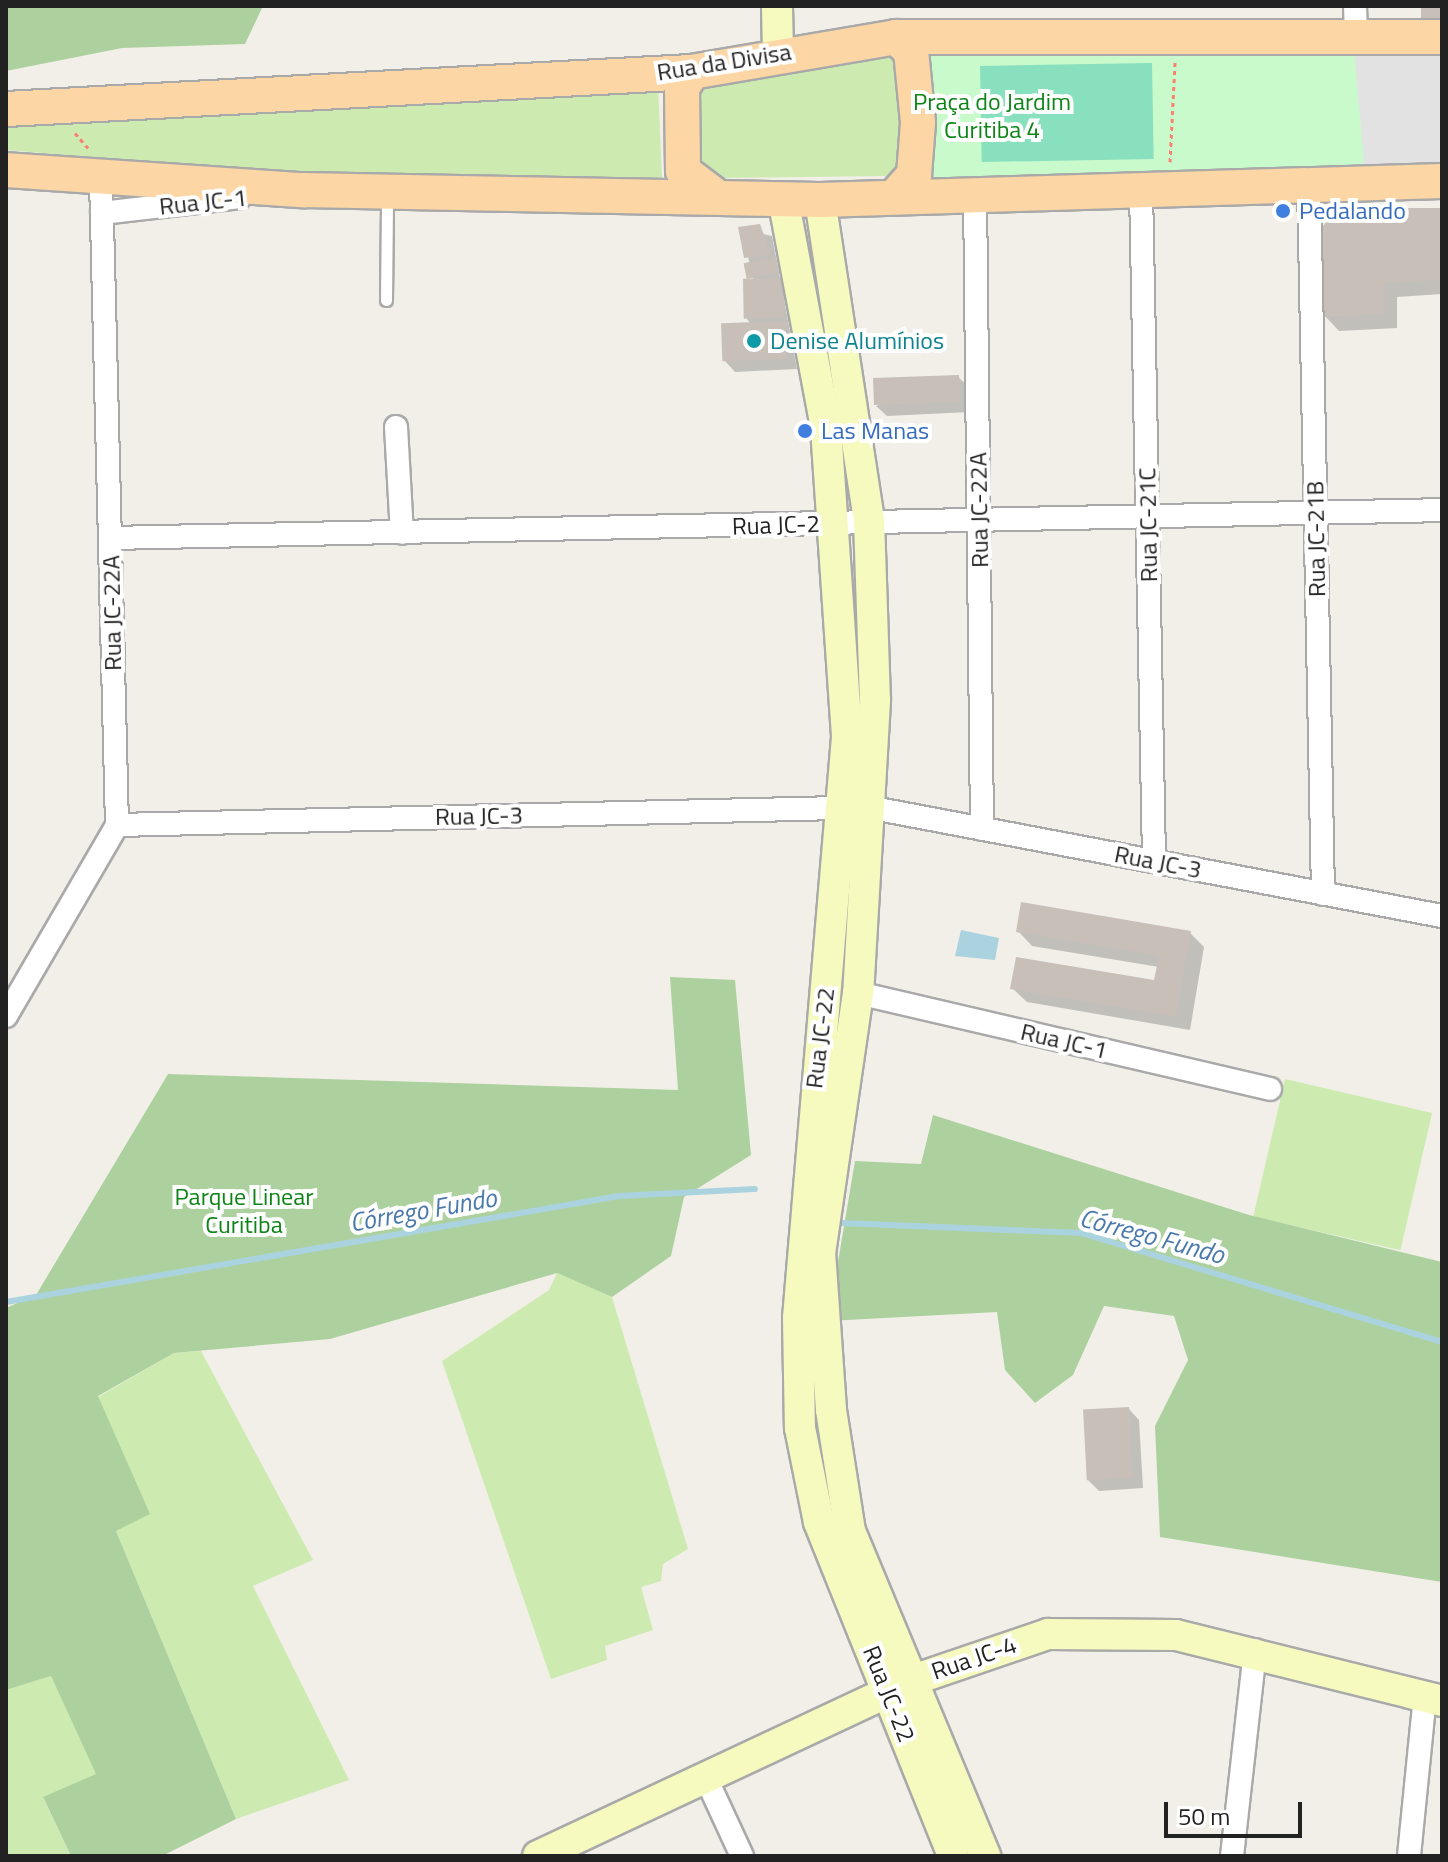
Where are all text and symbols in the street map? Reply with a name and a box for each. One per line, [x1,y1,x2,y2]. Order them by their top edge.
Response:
street label: Rua da Divisa [655,37,793,87]
park label: Praça do Jardim Curitiba 4 [913,88,1071,144]
street label: Rua JC-1 [158,183,248,221]
place label: Pedalando [1299,197,1406,225]
marker: Pedalando [1274,202,1292,220]
place label: Denise Alumínios [770,327,944,355]
marker: Denise Alumínios [745,332,763,350]
place label: Las Manas [821,417,929,445]
marker: Las Manas [796,422,814,440]
street label: Rua JC-22A [964,452,994,568]
street label: Rua JC-21C [1133,468,1163,582]
street label: Rua JC-21B [1301,481,1331,597]
street label: Rua JC-2 [732,509,820,541]
street label: Rua JC-22A [97,555,127,671]
street label: Rua JC-3 [435,801,523,831]
street label: Rua JC-3 [1112,839,1204,885]
street label: Rua JC-22 [800,986,840,1090]
street label: Rua JC-1 [1018,1017,1110,1065]
water label: Córrego Fundo [347,1182,499,1238]
park label: Parque Linear Curitiba [175,1183,313,1239]
water label: Córrego Fundo [1076,1202,1228,1270]
street label: Rua JC-4 [928,1630,1020,1686]
street label: Rua JC-22 [857,1642,921,1746]
scale bar [1168,1786,1306,1836]
text: 50 m [1178,1798,1230,1834]

